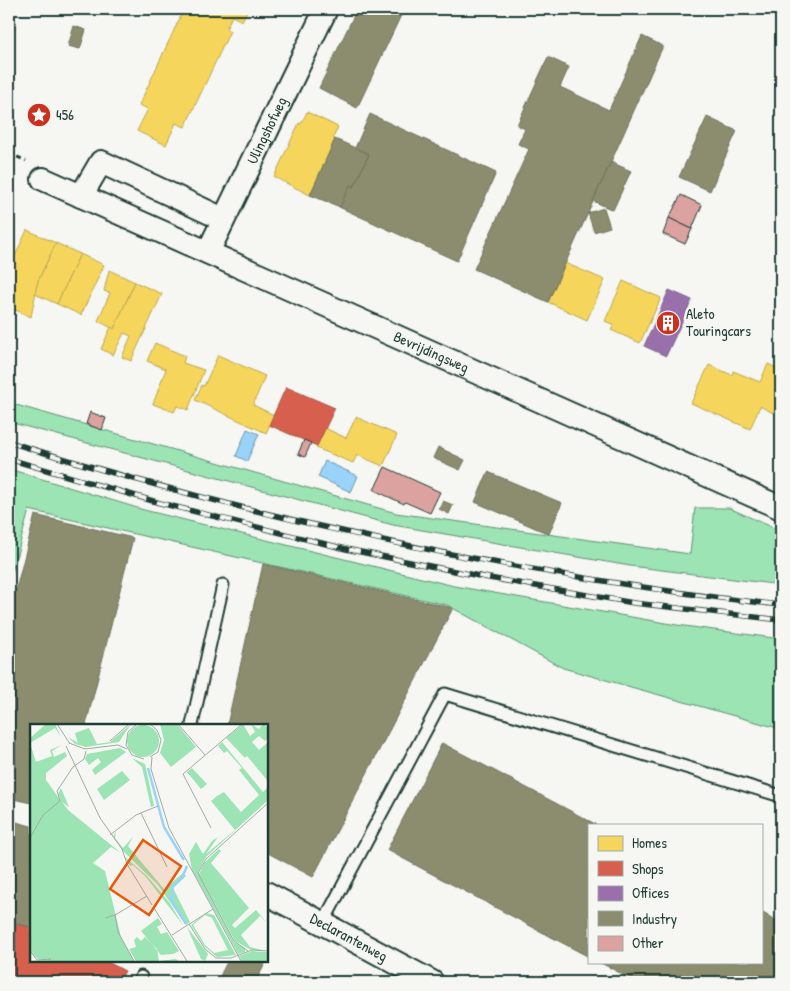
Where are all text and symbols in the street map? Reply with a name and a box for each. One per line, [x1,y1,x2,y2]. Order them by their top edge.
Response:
street label: Ulingshofweg [241,93,292,167]
place icon: 456 [26,102,52,128]
place label: 456 [56,104,74,125]
place label: Aleto Touringcars [686,303,751,341]
building icon: Aleto Touringcars [655,310,681,336]
street label: Bevrijdingsweg [390,326,473,378]
inset map [30,724,268,961]
legend [588,824,762,964]
text: Homes [632,832,667,853]
text: Shops [632,858,664,879]
text: Offices [632,882,669,903]
street label: Declarantenweg [307,908,392,966]
text: Industry [632,908,677,929]
text: Other [632,932,664,953]

